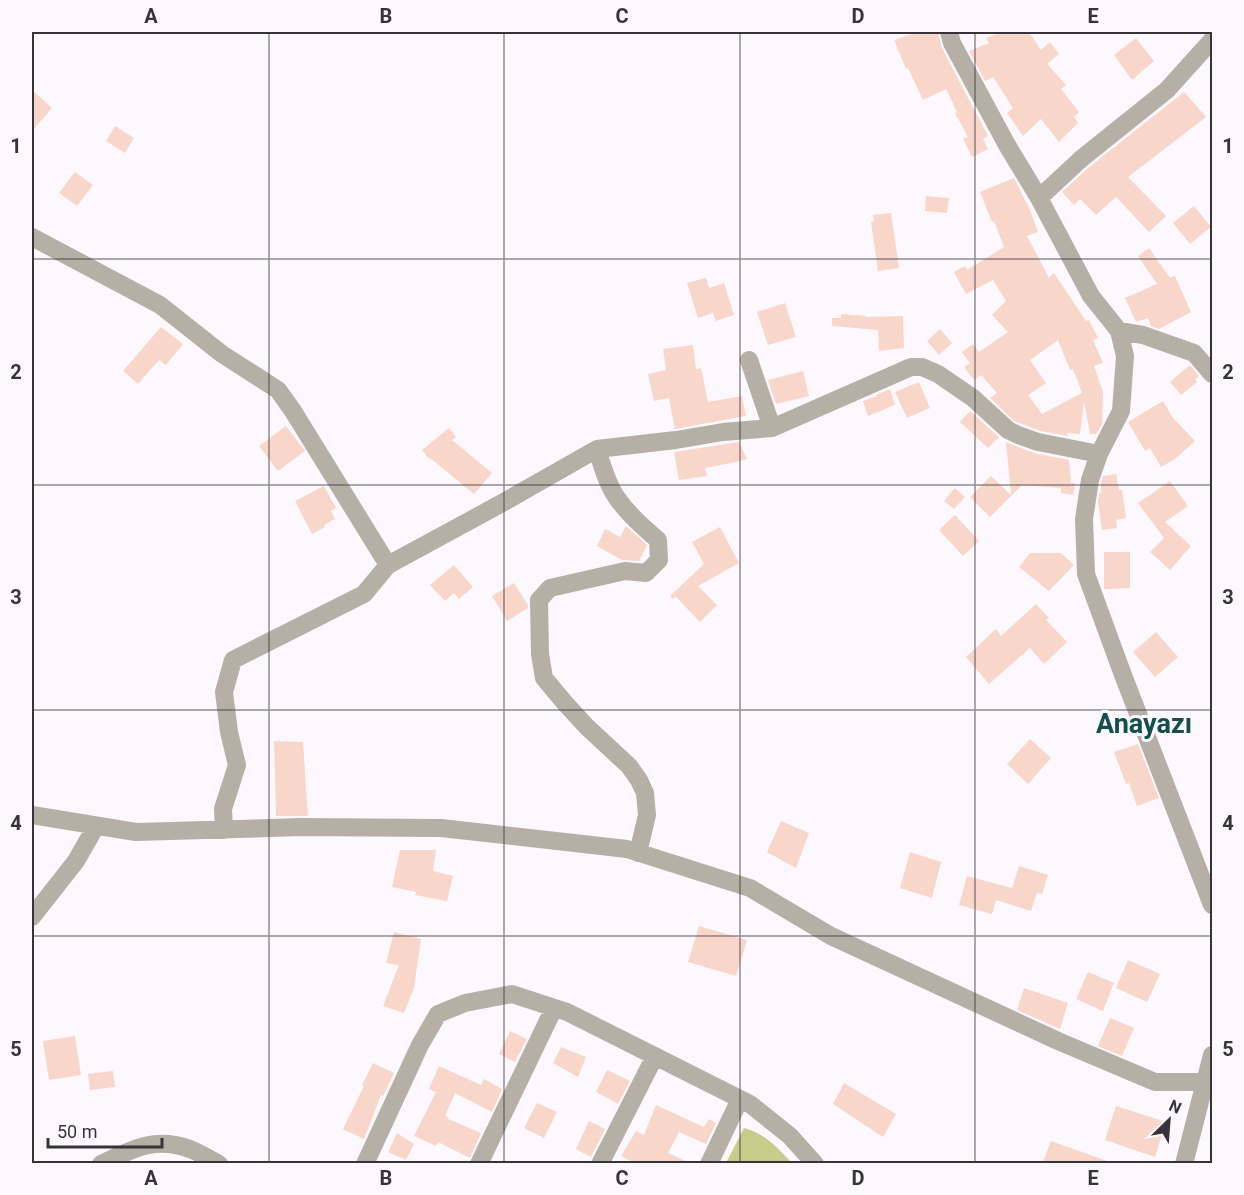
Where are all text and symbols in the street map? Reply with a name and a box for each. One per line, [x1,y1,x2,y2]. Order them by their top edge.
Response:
text: A [144,4,158,28]
text: B [380,4,392,28]
text: C [615,4,629,28]
text: D [852,4,865,28]
text: E [1087,4,1099,28]
text: 1 [10,134,22,158]
text: 1 [1222,134,1234,158]
text: 2 [10,360,22,384]
text: 2 [1222,360,1234,384]
text: 3 [10,585,22,609]
text: 3 [1222,585,1234,609]
district label: Anayazı [1096,708,1192,740]
text: 4 [10,811,22,835]
text: 4 [1222,811,1234,835]
text: 5 [10,1037,22,1061]
text: 5 [1222,1037,1234,1061]
north arrow [1139,1090,1199,1150]
text: N [1166,1096,1184,1118]
scale bar [48,1111,162,1149]
text: 50 m [57,1121,97,1142]
text: A [144,1166,158,1190]
text: B [380,1166,392,1190]
text: C [615,1166,629,1190]
text: D [852,1166,865,1190]
text: E [1087,1166,1099,1190]

